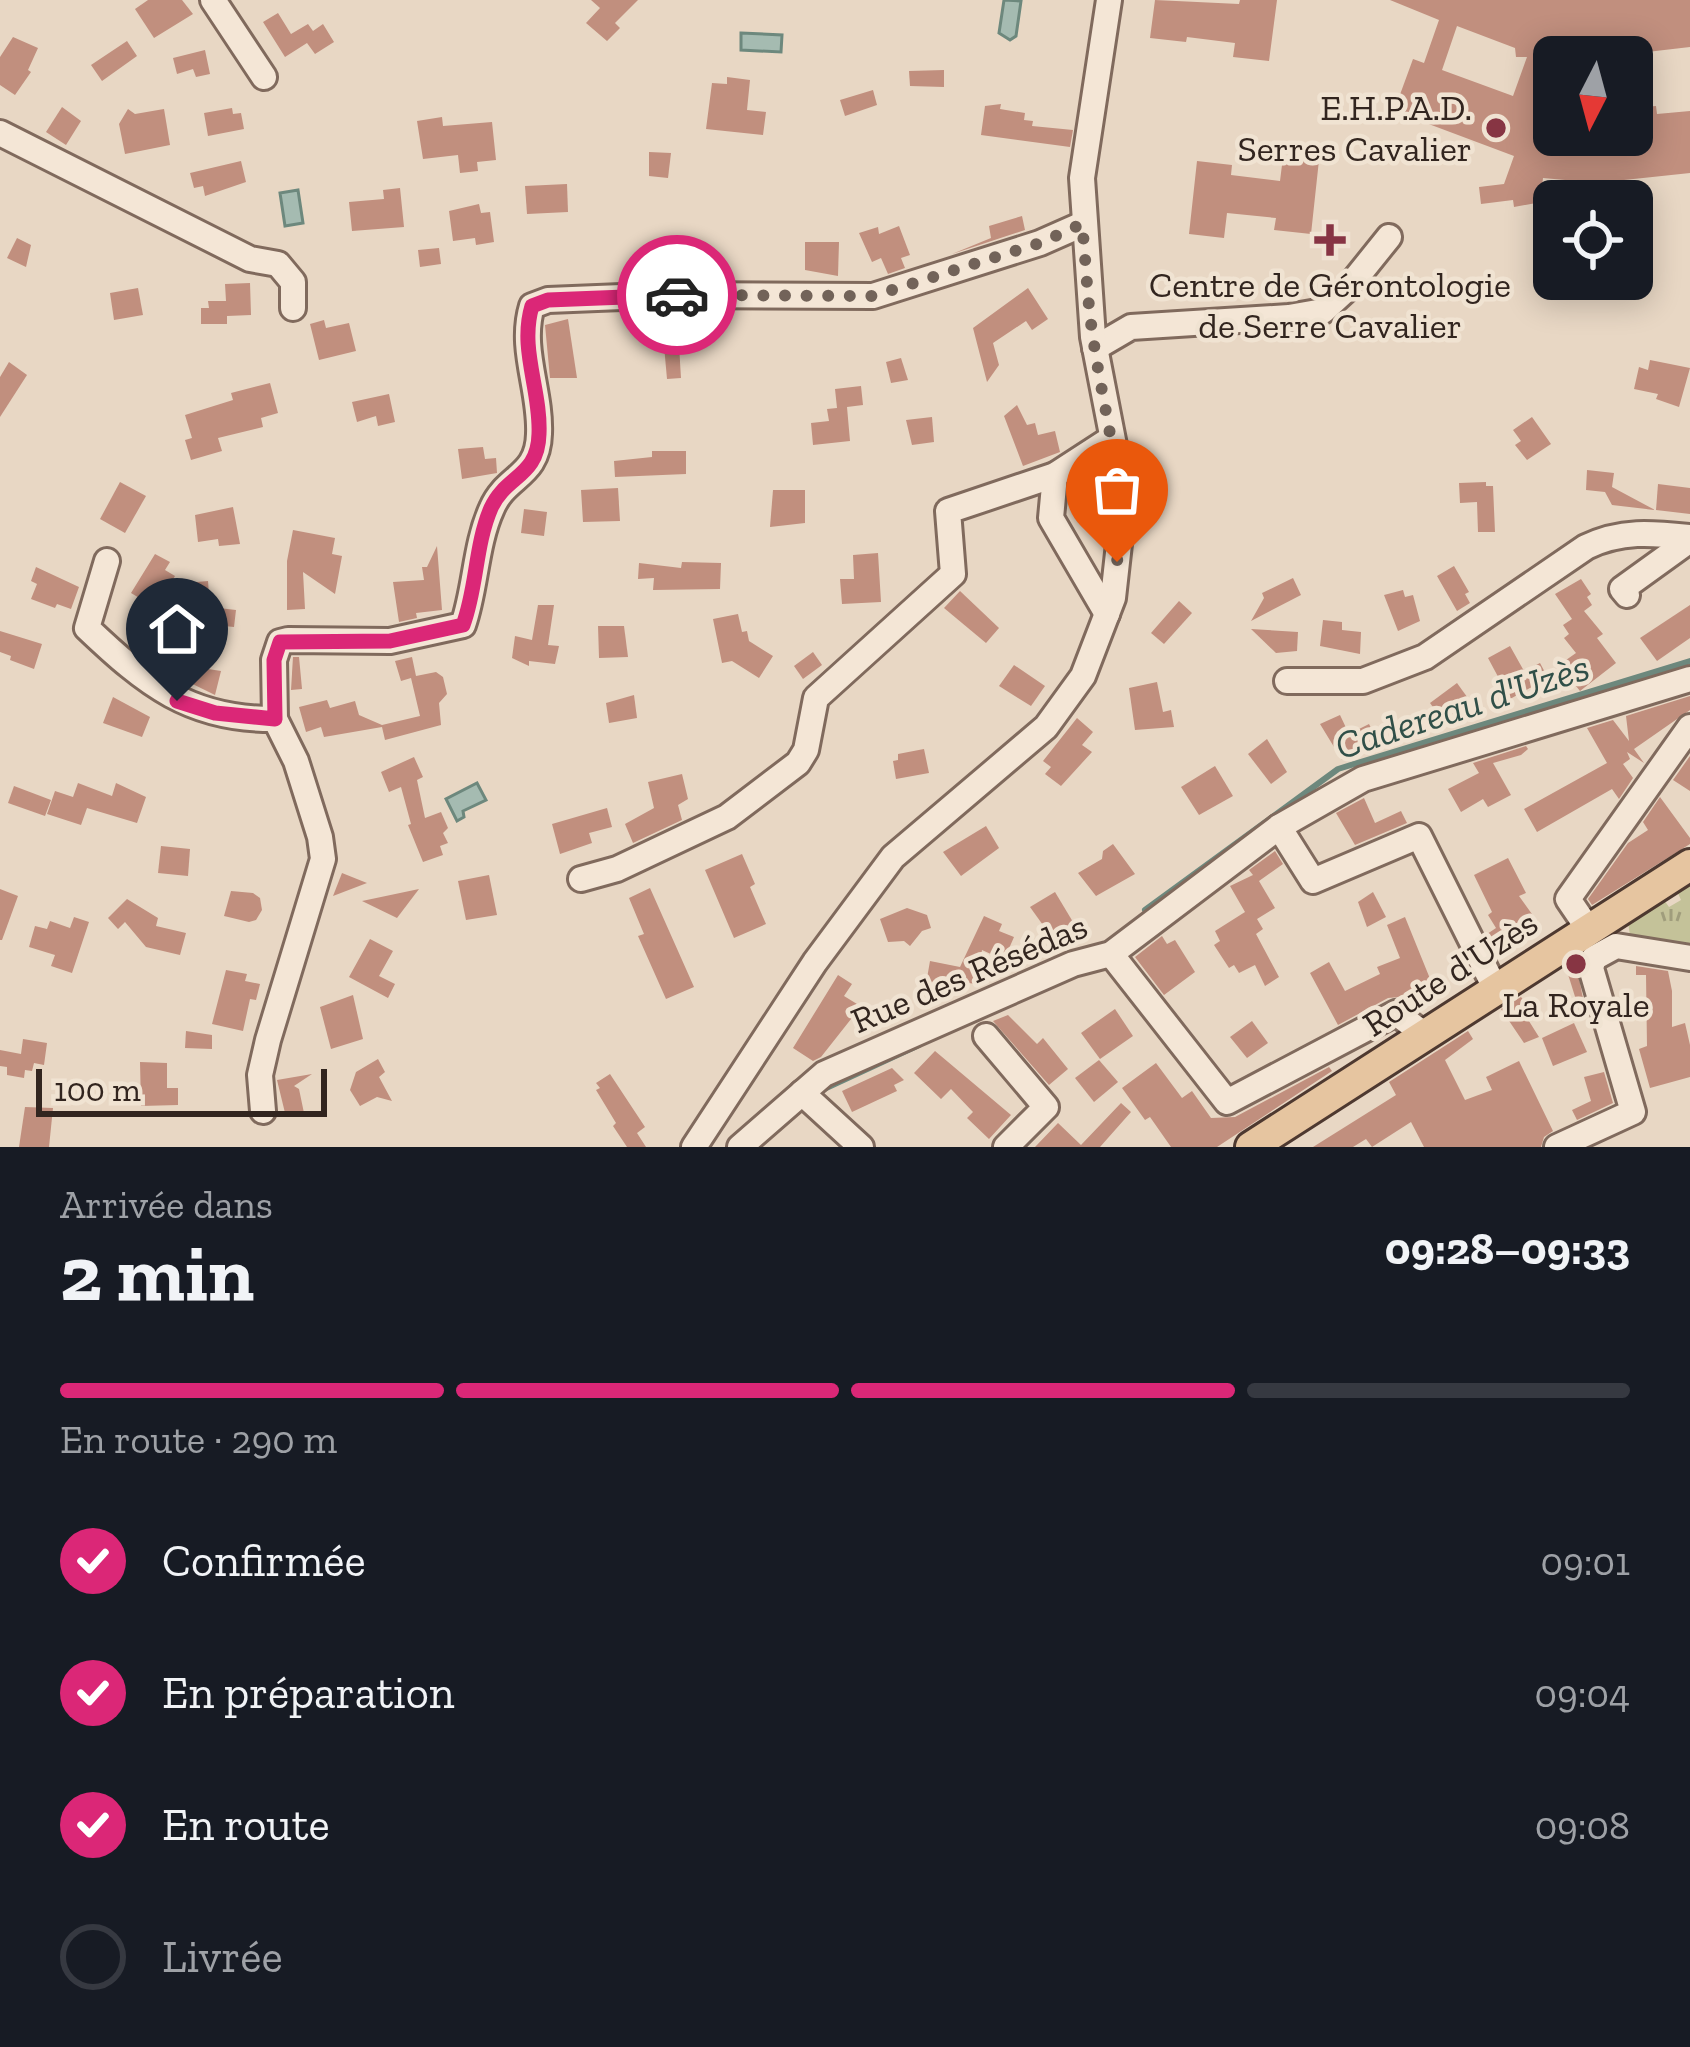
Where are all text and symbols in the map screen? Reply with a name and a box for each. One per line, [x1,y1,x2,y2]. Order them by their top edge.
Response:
north arrow [1533,36,1653,156]
map controls [1533,36,1653,300]
place label: E.H.P.A.D. Serres Cavalier [1237,86,1472,170]
marker: E.H.P.A.D. Serres Cavalier [1483,115,1509,141]
button: locate [1533,180,1653,300]
marker: Centre de Gérontologie de Serre Cavalier [1314,224,1346,256]
courier [617,235,737,355]
icon: car [644,262,710,328]
place label: Centre de Gérontologie de Serre Cavalier [1149,263,1511,347]
pin [1066,439,1168,562]
icon: bag [1084,457,1150,523]
pin [126,578,228,701]
icon: home [144,596,210,662]
water label: Cadereau d'Uzès [1329,643,1595,769]
street label: Route d'Uzès [1355,901,1545,1045]
street label: Rue des Résédas [844,904,1094,1042]
marker: La Royale [1563,951,1589,977]
place label: La Royale [1502,983,1650,1026]
scale bar [36,1063,327,1116]
text: 100 m [54,1070,141,1109]
text: Arrivée dans [60,1181,273,1228]
text: 09:28–09:33 [1385,1222,1630,1276]
text: 2 min [60,1226,254,1320]
text: En route · 290 m [60,1416,337,1463]
icon: check [60,1528,126,1594]
text: Confirmée [162,1534,366,1588]
text: 09:01 [1541,1538,1630,1585]
icon: check [60,1660,126,1726]
text: En préparation [162,1666,455,1720]
text: 09:04 [1535,1670,1630,1717]
icon: check [60,1792,126,1858]
text: En route [162,1798,330,1852]
text: 09:08 [1535,1802,1630,1849]
text: Livrée [162,1930,283,1984]

